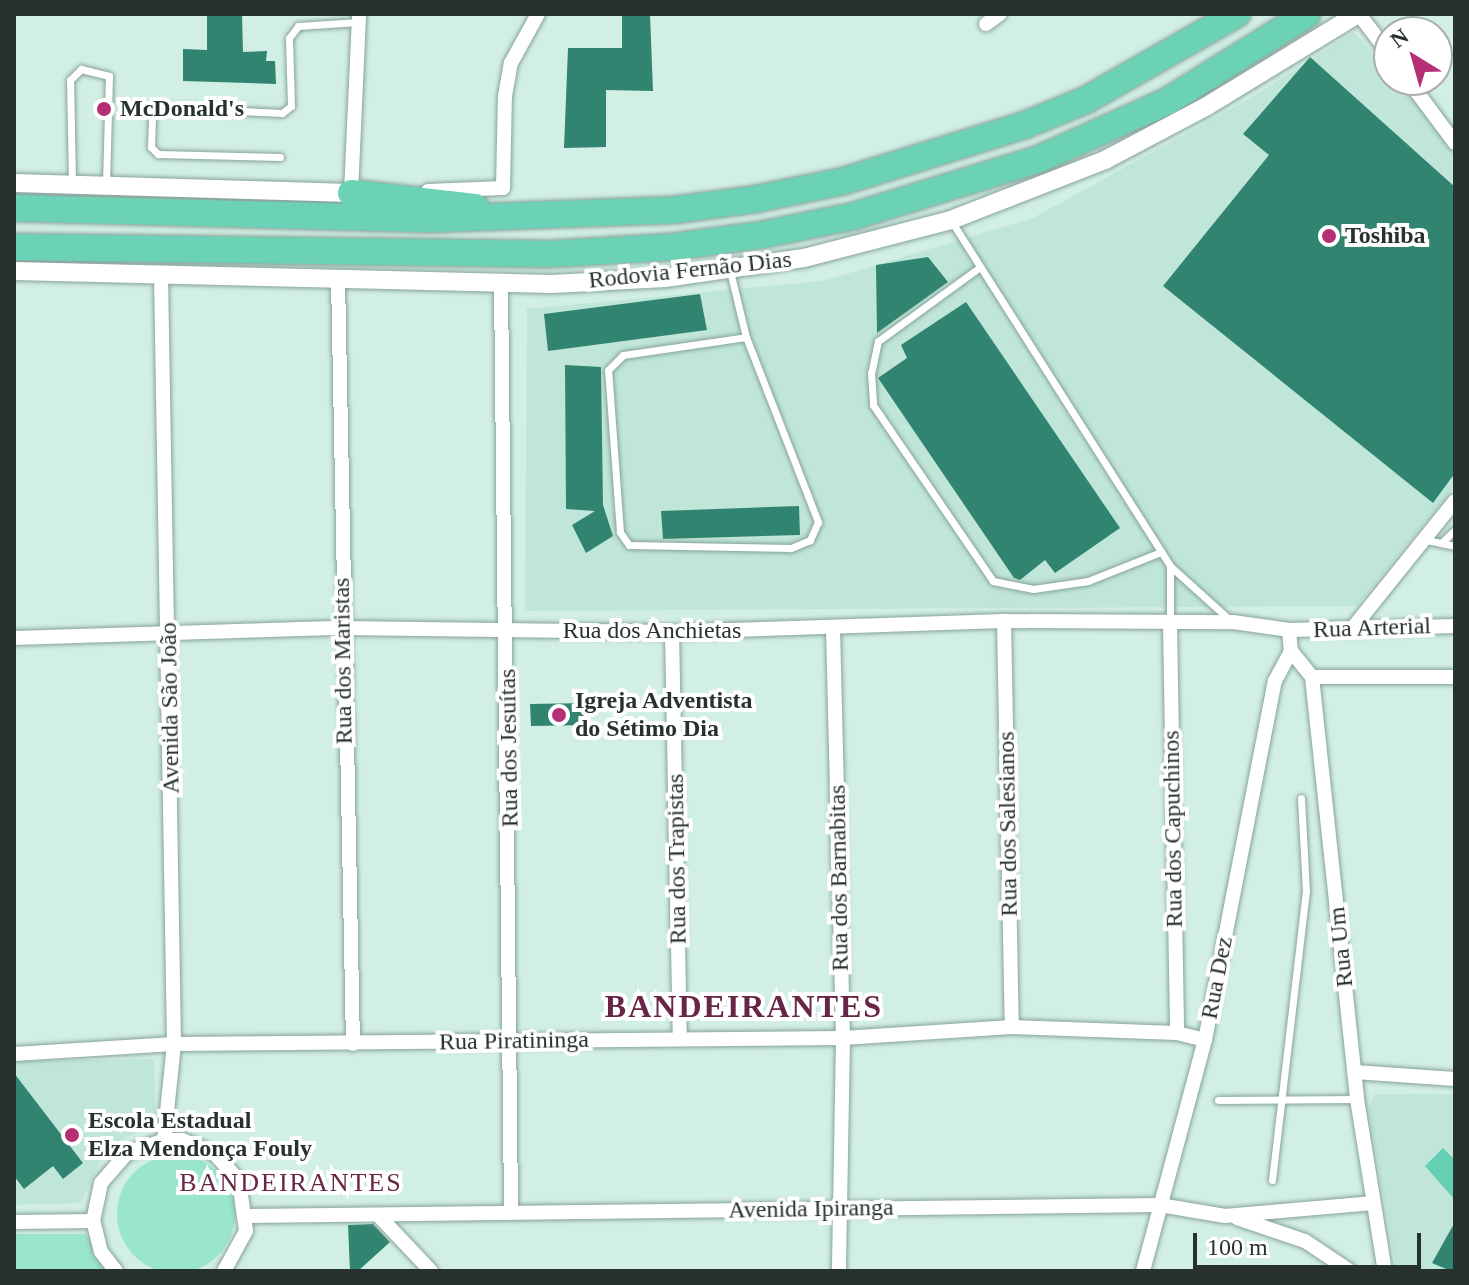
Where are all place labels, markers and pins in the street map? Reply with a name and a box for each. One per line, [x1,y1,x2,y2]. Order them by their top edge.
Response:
place label: McDonald's [120,95,244,123]
marker: McDonald's [95,100,113,118]
place label: Toshiba [1345,222,1426,250]
marker: Toshiba [1320,227,1338,245]
place label: Igreja Adventista do Sétimo Dia [575,687,754,743]
marker: Igreja Adventista do Sétimo Dia [550,706,568,724]
place label: Escola Estadual Elza Mendonça Fouly [88,1107,312,1163]
marker: Escola Estadual Elza Mendonça Fouly [63,1126,81,1144]

